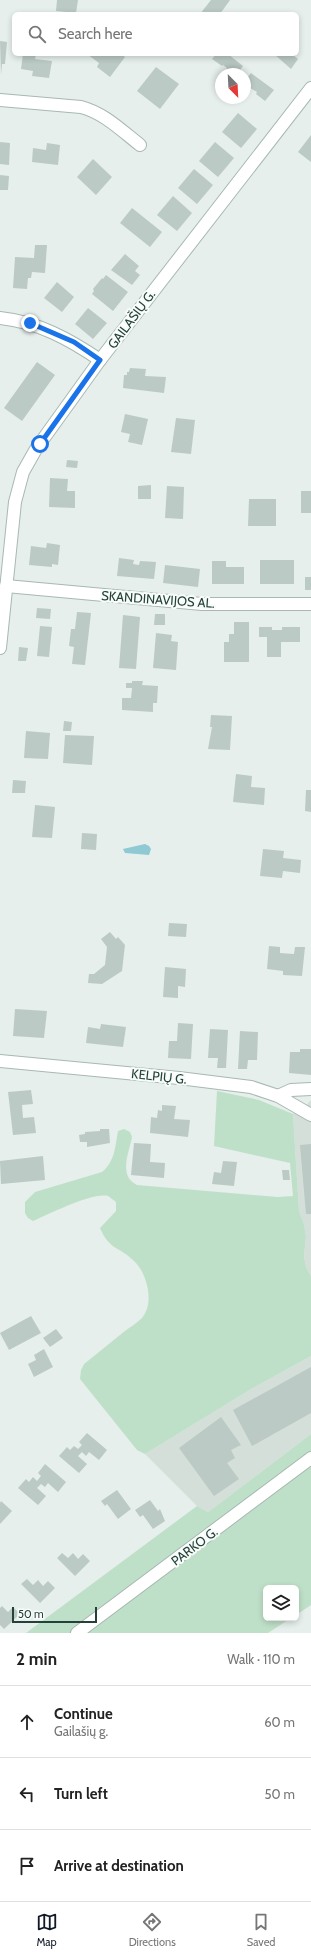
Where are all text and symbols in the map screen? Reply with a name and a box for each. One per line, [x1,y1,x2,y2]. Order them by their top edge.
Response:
search box [12,12,299,56]
icon: search [26,23,48,45]
text: Search here [58,25,133,43]
north arrow [215,68,251,104]
street label: GAILAŠIŲ G. [103,286,158,351]
route end [21,314,39,332]
route start [31,435,49,453]
street label: SKANDINAVIJOS AL. [101,587,216,611]
street label: KELPIŲ G. [131,1065,188,1087]
street label: PARKO G. [168,1523,221,1569]
map controls [263,1585,299,1621]
button: layers [263,1585,299,1621]
scale bar [12,1605,97,1624]
text: 50 m [18,1607,44,1621]
text: 2 min [16,1649,57,1669]
text: Walk · 110 m [227,1651,295,1667]
text: Continue [54,1705,113,1723]
icon: ahead [16,1711,38,1733]
text: 60 m [264,1714,295,1730]
text: Gailašių g. [54,1723,108,1739]
icon: left [16,1783,38,1805]
text: Turn left [54,1785,108,1803]
text: 50 m [265,1786,295,1802]
icon: arrive [16,1855,38,1877]
text: Arrive at destination [54,1857,184,1875]
tab: Map [36,1911,58,1949]
tab: Directions [129,1911,176,1949]
tab: Saved [247,1911,275,1949]

